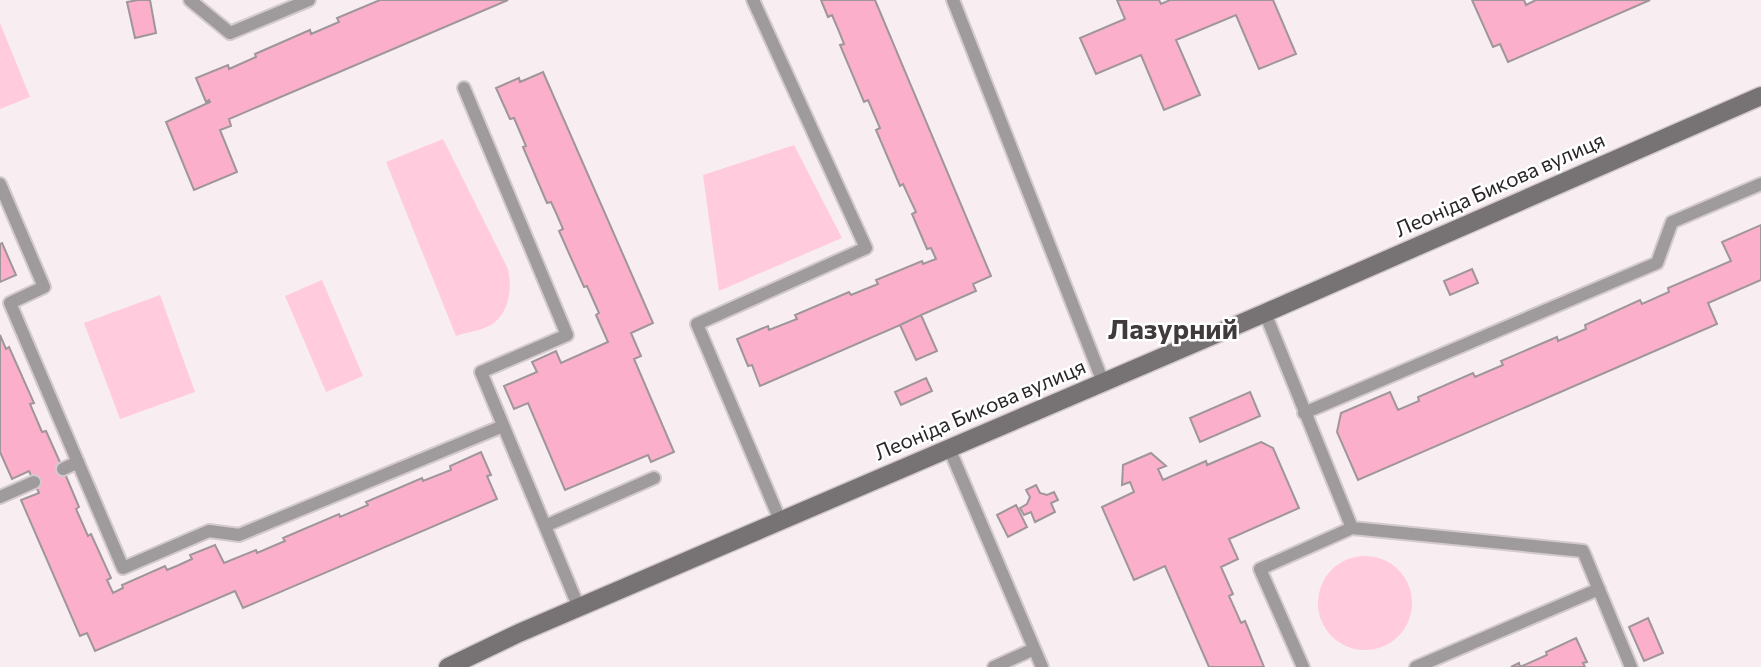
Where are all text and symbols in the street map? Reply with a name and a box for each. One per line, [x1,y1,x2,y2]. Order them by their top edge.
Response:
street label: Леоніда Бикова вулиця [1391,126,1608,241]
district label: Лазурний [1108,311,1238,345]
street label: Леоніда Бикова вулиця [870,353,1089,465]

